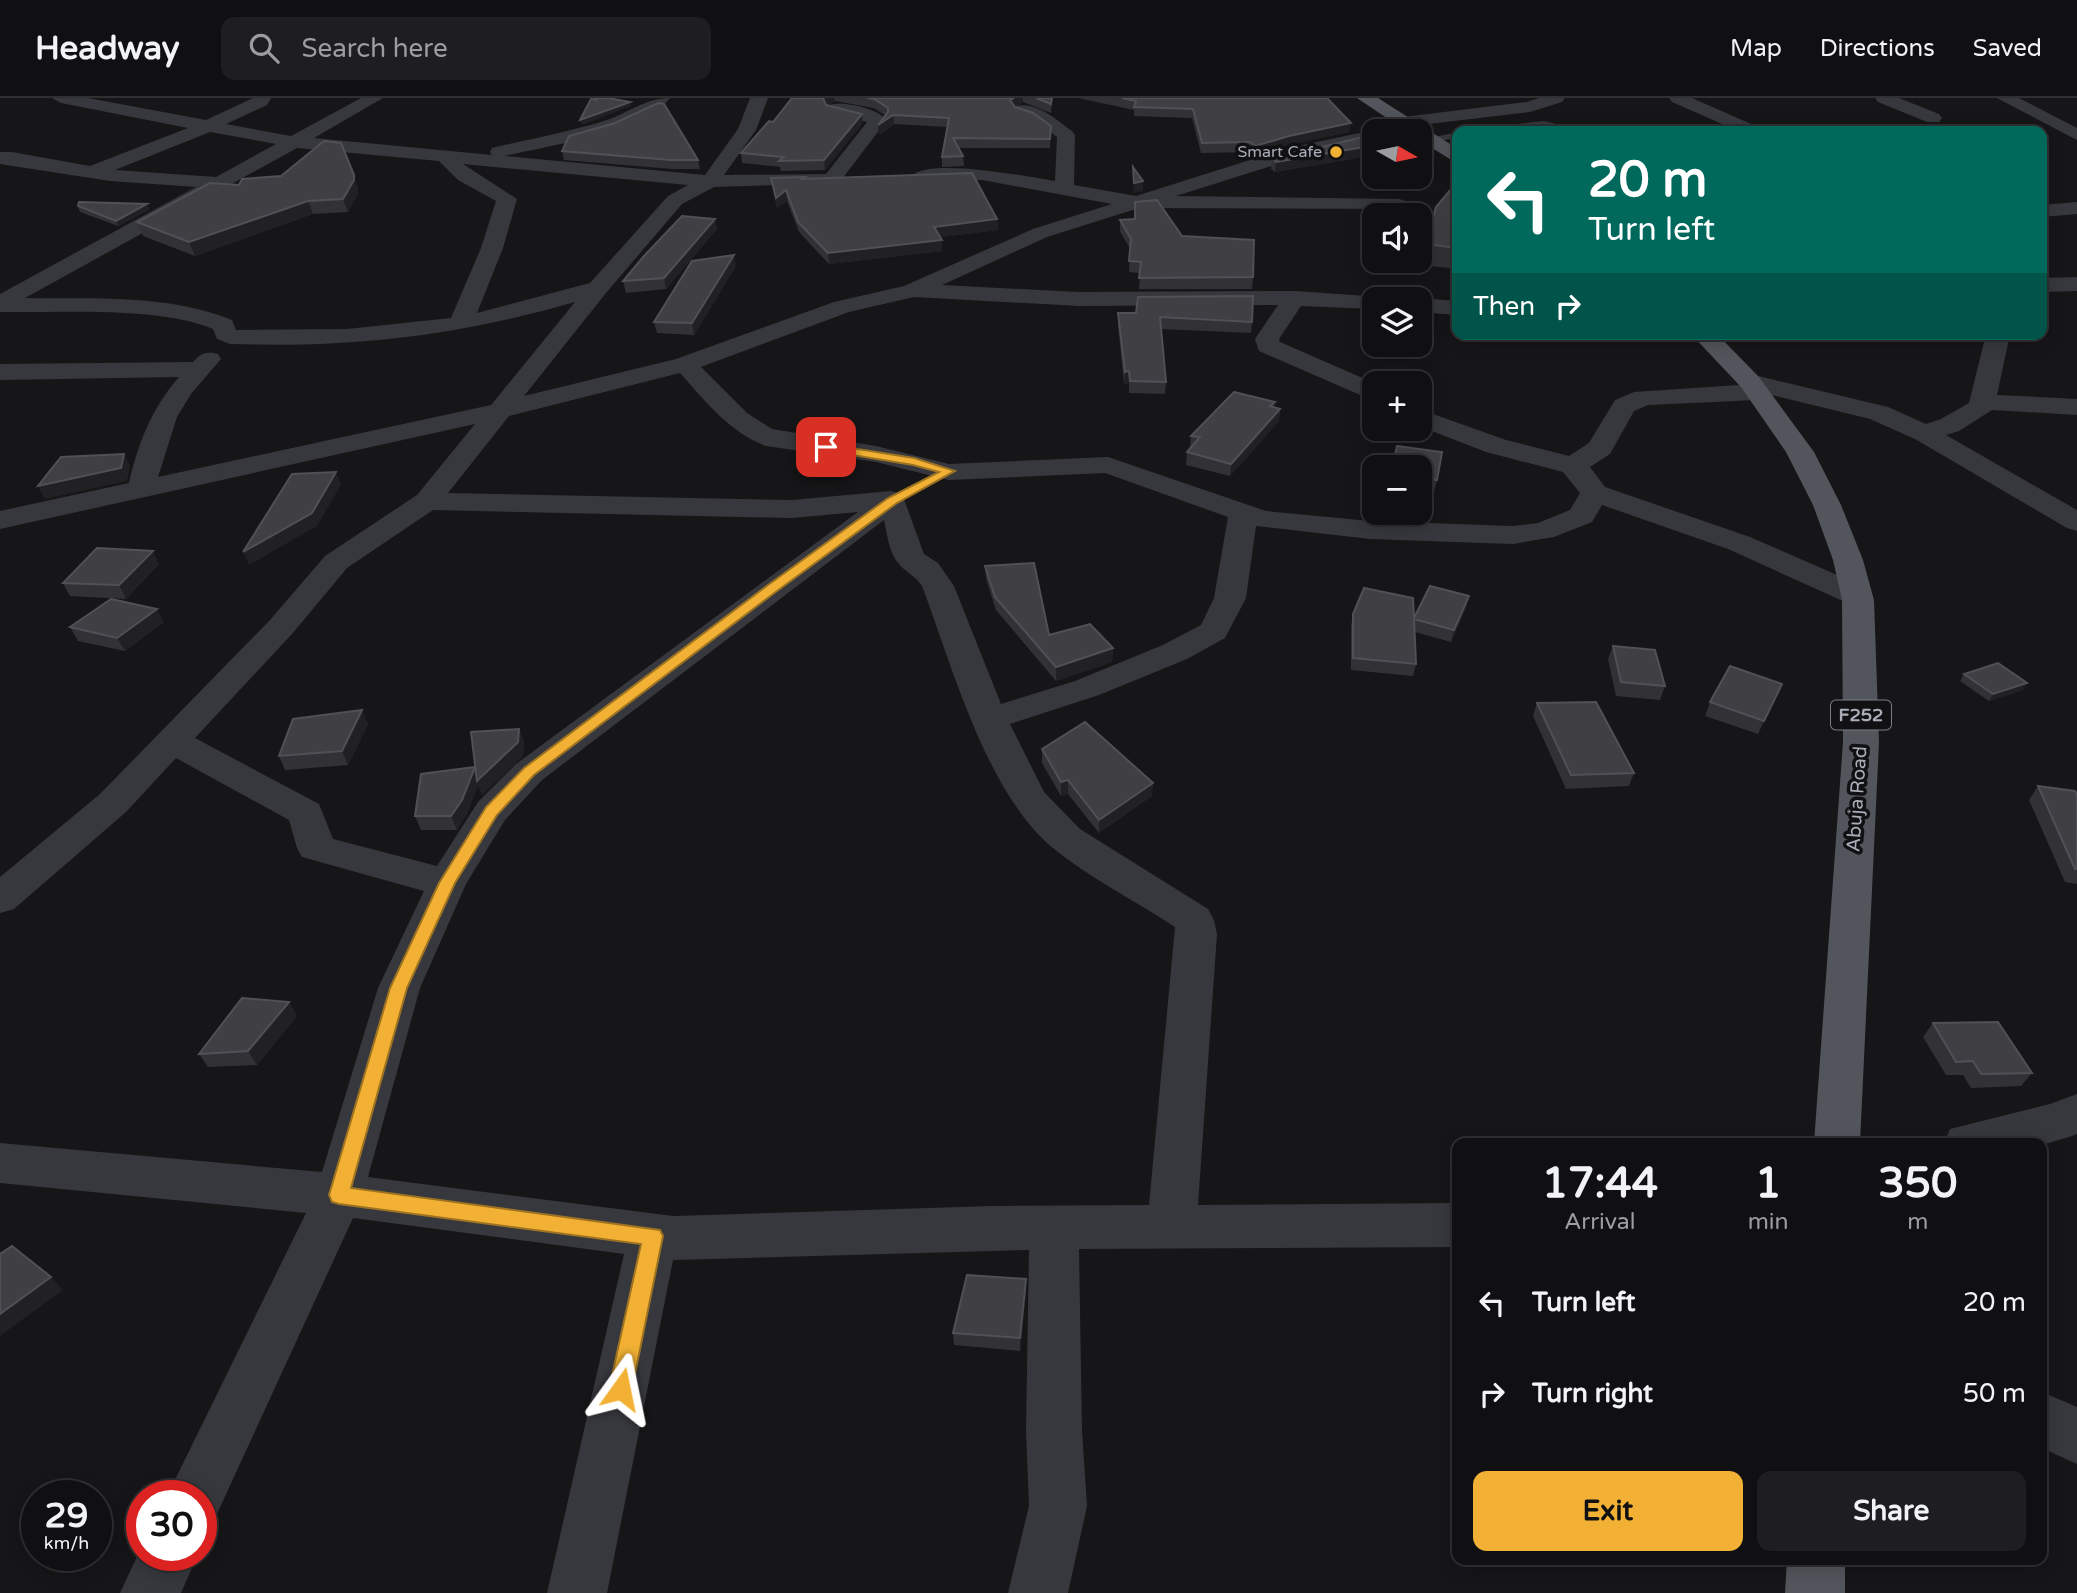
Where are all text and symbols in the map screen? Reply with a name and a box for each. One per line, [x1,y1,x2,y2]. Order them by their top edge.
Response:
search box [221,17,711,80]
text: Headway [35,29,179,68]
icon: search [245,29,283,67]
text: Search here [301,33,448,64]
text: Map [1730,34,1782,63]
text: Directions [1820,34,1935,63]
text: Saved [1973,34,2042,63]
north arrow [1362,119,1432,189]
map controls [1362,119,1432,525]
place label: Smart Cafe [1238,142,1322,162]
marker: Smart Cafe [1328,144,1344,160]
text: 20 m [1588,151,1707,210]
icon: left [1473,154,1564,245]
button: sound [1362,203,1432,273]
text: Turn left [1588,211,1715,249]
button: layers [1362,287,1432,357]
icon: right [1549,287,1587,325]
text: Then [1473,291,1535,322]
button: + [1362,371,1432,441]
pin [796,417,856,477]
icon: arrive [807,428,845,466]
button: − [1362,455,1432,525]
road number: F252 [1831,700,1891,730]
street label: Abuja Road [1842,745,1872,853]
text: 17:44 [1542,1158,1658,1209]
text: 1 [1755,1158,1781,1209]
text: 350 [1878,1158,1957,1209]
text: Arrival [1564,1208,1635,1236]
text: min [1748,1208,1789,1236]
text: m [1907,1208,1928,1236]
icon: left [1473,1284,1511,1322]
text: Turn left [1532,1287,1635,1318]
text: 20 m [1963,1287,2026,1318]
position arrow [584,1352,658,1426]
icon: right [1473,1375,1511,1413]
text: Turn right [1532,1378,1653,1409]
text: 50 m [1963,1378,2026,1409]
button: Exit [1473,1471,1743,1551]
button: Share [1757,1471,2026,1551]
speed limit sign: 30 [126,1480,217,1571]
text: 29 [45,1495,88,1537]
text: km/h [44,1532,89,1554]

